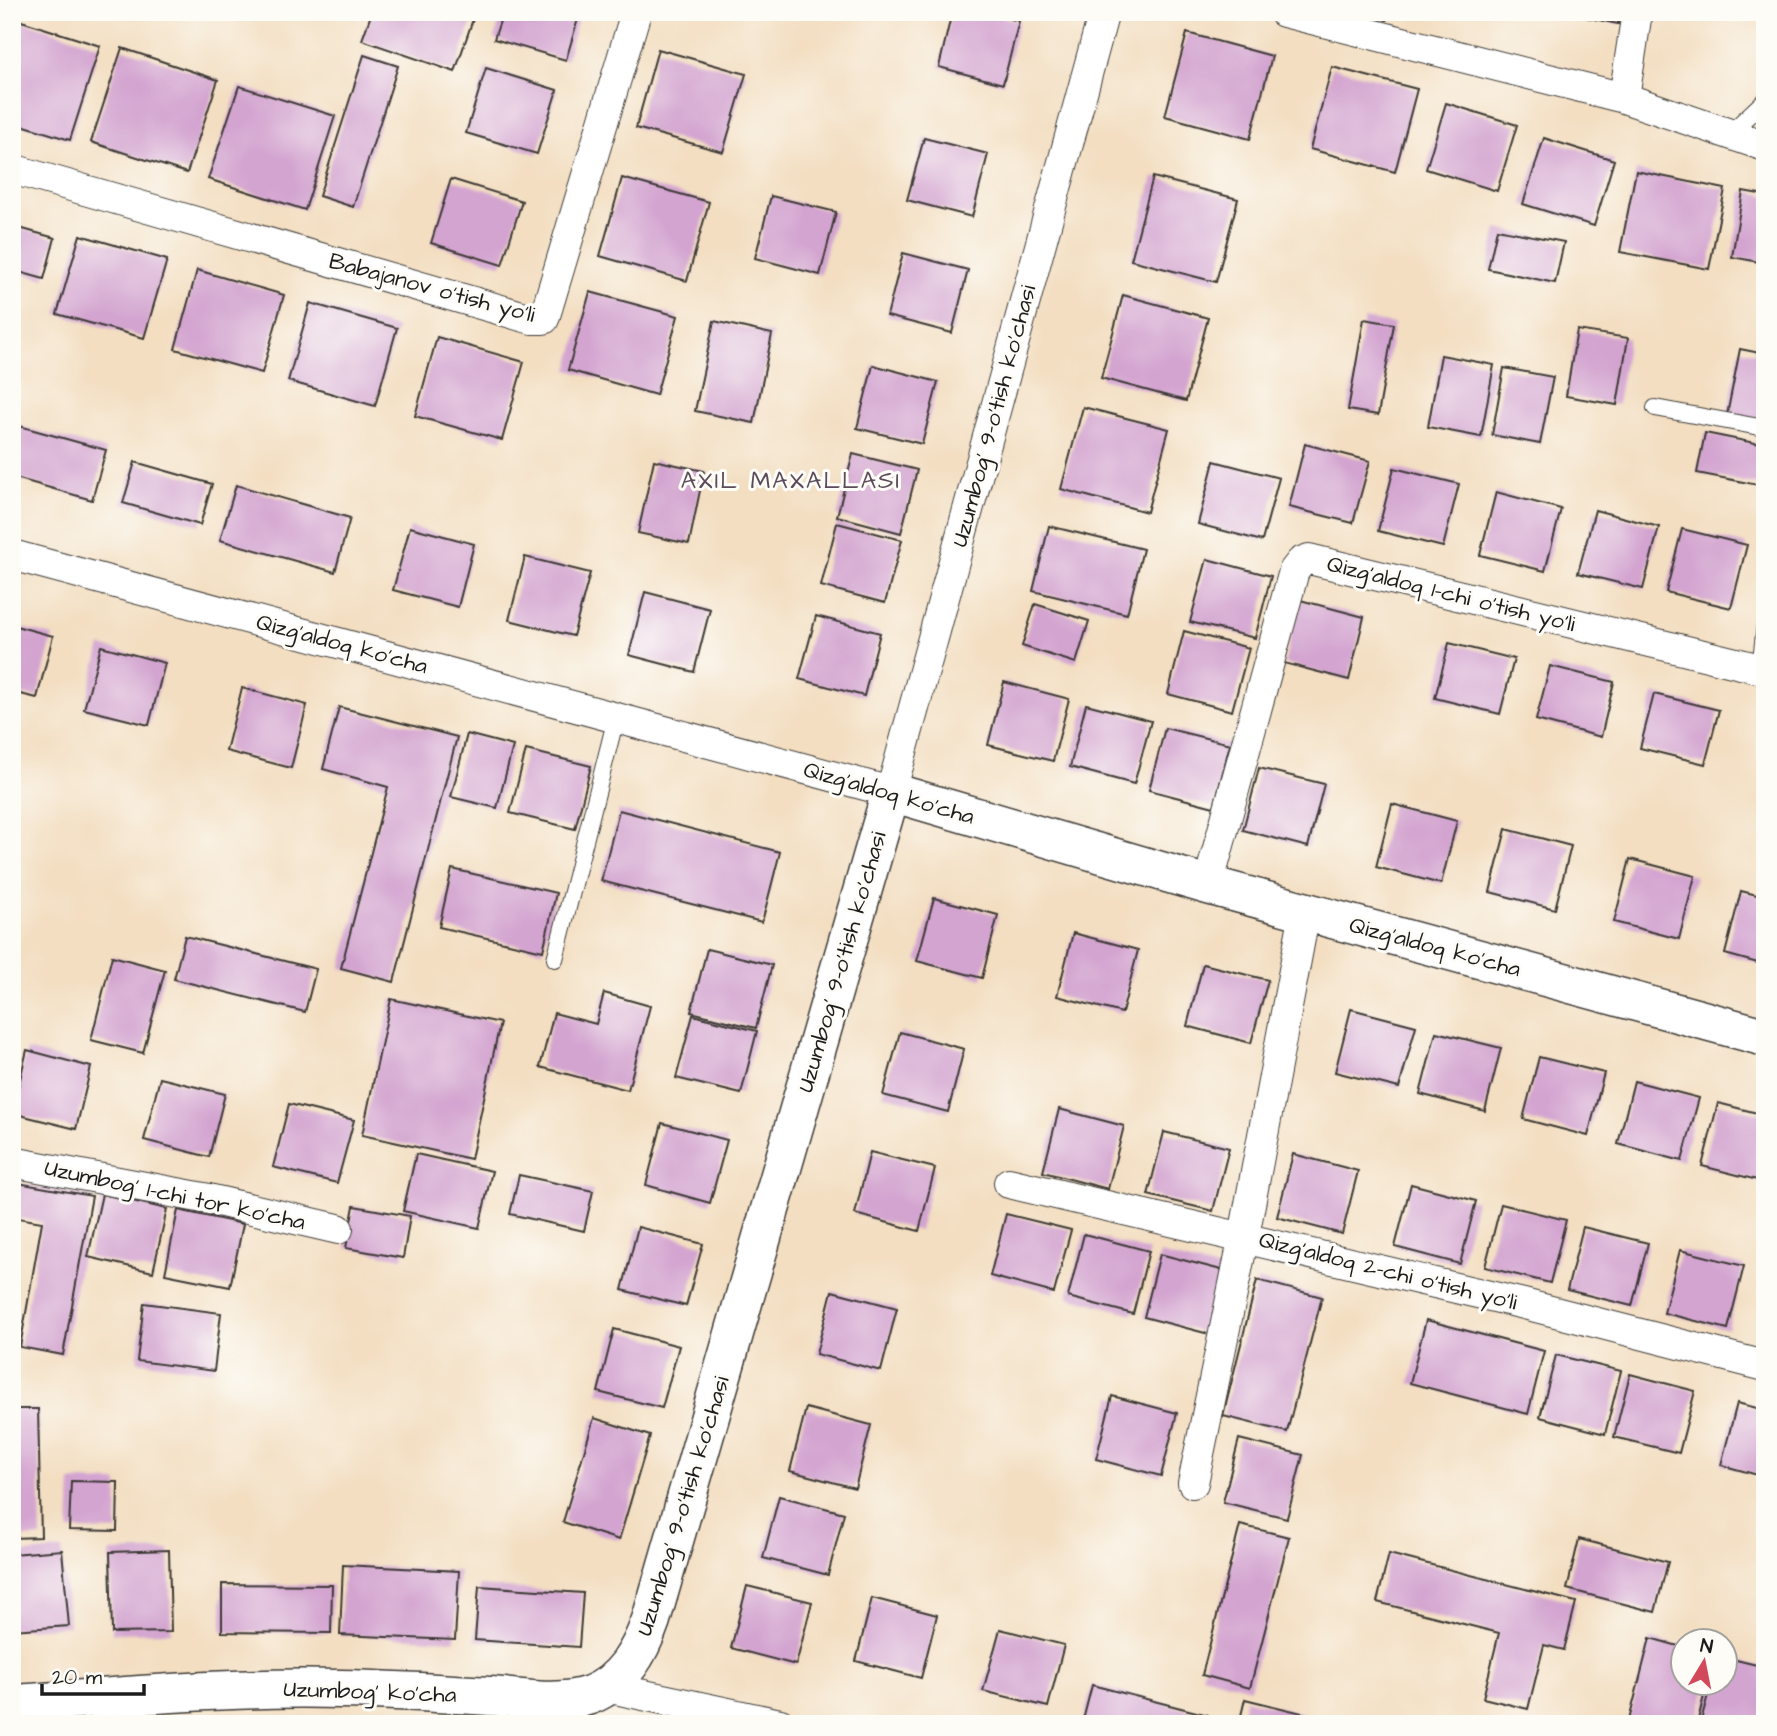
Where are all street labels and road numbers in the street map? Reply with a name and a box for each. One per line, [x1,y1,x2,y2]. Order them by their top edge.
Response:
street label: Babajanov o'tish yo'li [325,245,539,332]
street label: Uzumbog' 9-o'tish ko'chasi [944,281,1045,551]
street label: Qizg'aldoq 1-chi o'tish yo'li [1323,548,1579,641]
street label: Qizg'aldoq ko'cha [252,606,432,683]
street label: Qizg'aldoq ko'cha [800,753,978,834]
street label: Uzumbog' 9-o'tish ko'chasi [789,827,896,1096]
street label: Qizg'aldoq ko'cha [1345,909,1525,986]
street label: Uzumbog' 1-chi tor ko'cha [41,1152,309,1239]
street label: Qizg'aldoq 2-chi o'tish yo'li [1255,1223,1521,1320]
street label: Uzumbog' 9-o'tish ko'chasi [628,1372,739,1640]
street label: Uzumbog' ko'cha [283,1673,457,1712]

